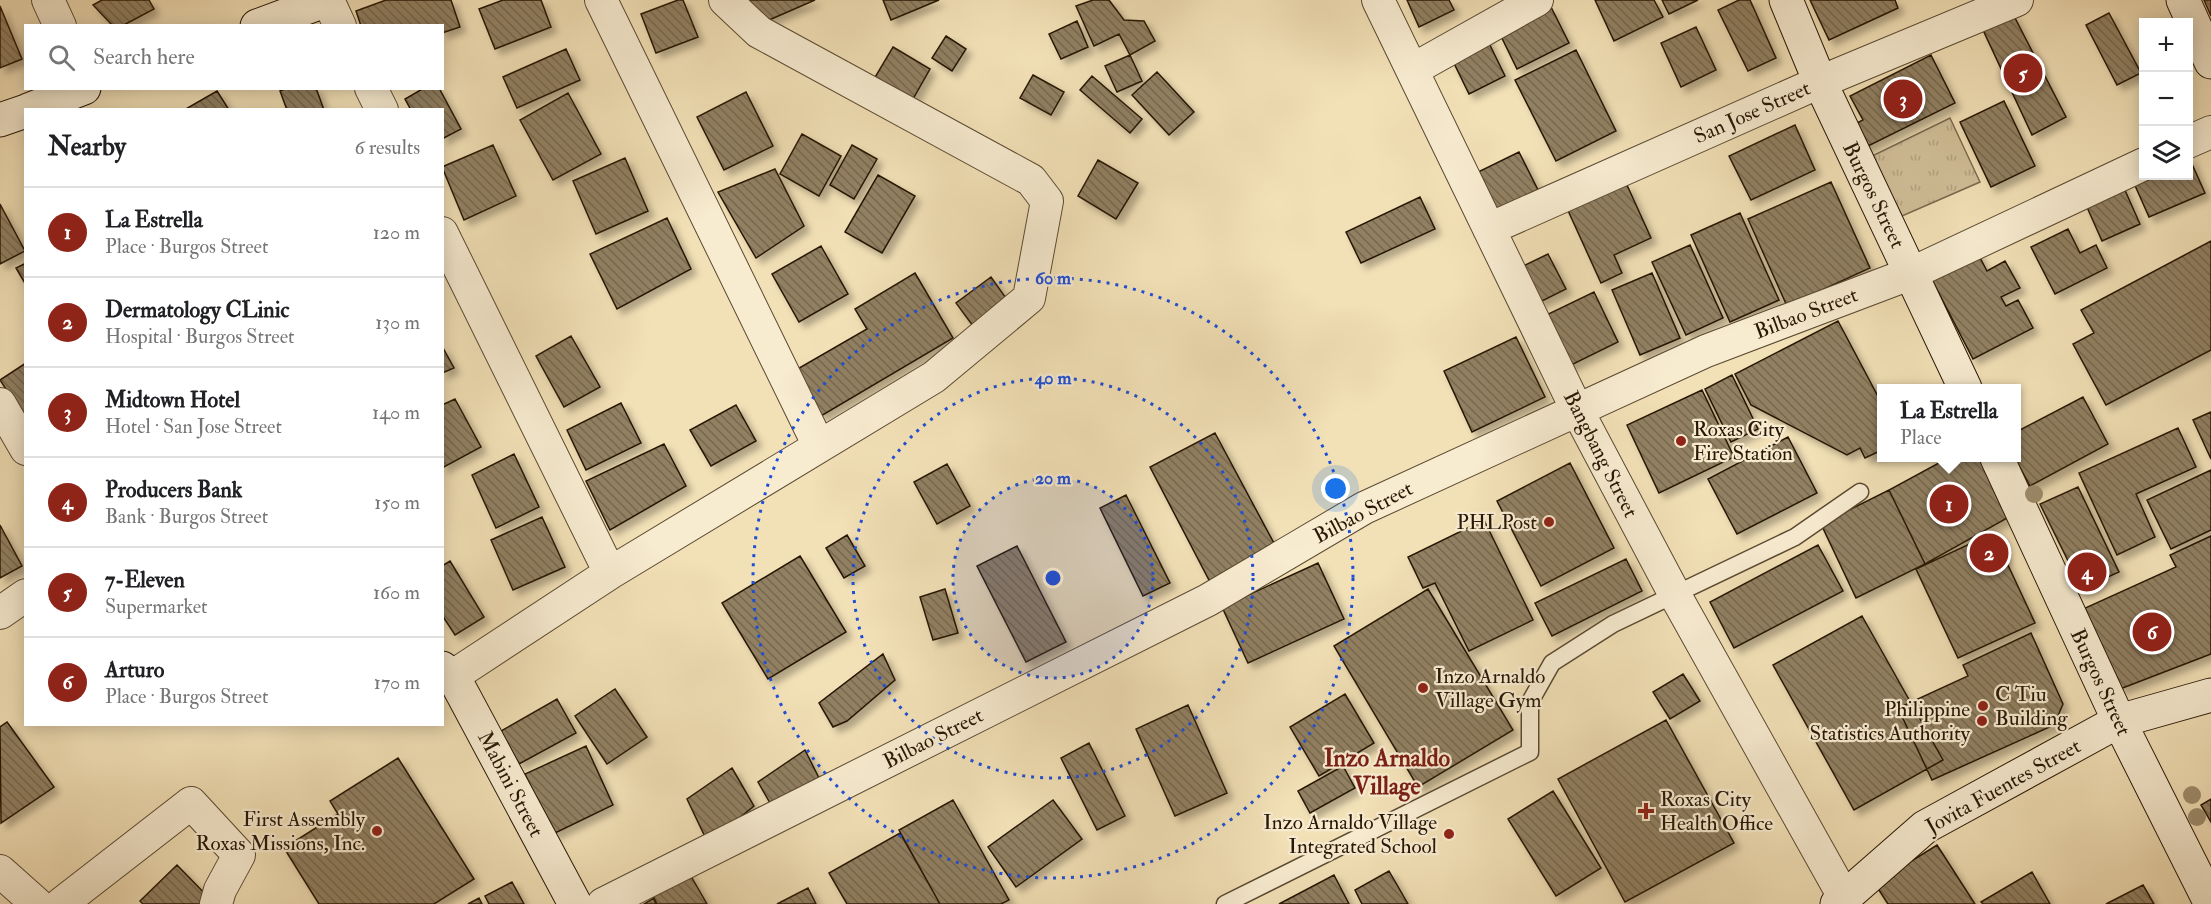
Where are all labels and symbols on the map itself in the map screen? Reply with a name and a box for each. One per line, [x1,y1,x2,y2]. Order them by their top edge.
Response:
pin: 5 [2004,50,2042,96]
street label: San Jose Street [1690,75,1815,150]
pin: 3 [1884,76,1922,122]
street label: Burgos Street [1836,138,1911,253]
text: 60 m [1035,267,1072,290]
street label: Bilbao Street [1751,281,1862,346]
text: 40 m [1034,367,1072,390]
street label: Bangbang Street [1557,386,1644,522]
place label: Roxas City Fire Station [1693,416,1793,467]
marker: Roxas City Fire Station [1674,434,1688,448]
text: 20 m [1035,467,1072,490]
your location [1321,474,1350,503]
street label: Bilbao Street [1309,475,1418,550]
pin: 1 [1930,482,1968,526]
place label: PHLPost [1456,509,1537,536]
marker: PHLPost [1542,515,1556,529]
pin: 2 [1970,530,2008,576]
pin: 4 [2068,550,2106,594]
centre of rings [1043,568,1063,588]
pin: 6 [2132,610,2172,654]
street label: Burgos Street [2064,624,2137,740]
place label: Inzo Arnaldo Village Gym [1435,663,1545,714]
marker: Inzo Arnaldo Village Gym [1416,681,1430,695]
place label: C Tiu Building [1995,681,2068,732]
place label: Philippine Statistics Authority [1810,696,1971,747]
marker: C Tiu Building [1976,699,1990,713]
street label: Bilbao Street [879,702,988,775]
marker: Philippine Statistics Authority [1975,714,1989,728]
street label: Mabini Street [471,727,550,842]
street label: Jovita Fuentes Street [1920,733,2086,841]
district label: Inzo Arnaldo Village [1324,743,1451,802]
place label: Roxas City Health Office [1660,786,1773,837]
marker: Roxas City Health Office [1637,802,1655,820]
place label: First Assembly Roxas Missions, Inc. [196,806,366,857]
place label: Inzo Arnaldo Village Integrated School [1263,809,1438,860]
marker: First Assembly Roxas Missions, Inc. [370,824,384,838]
marker: Inzo Arnaldo Village Integrated School [1442,827,1456,841]

